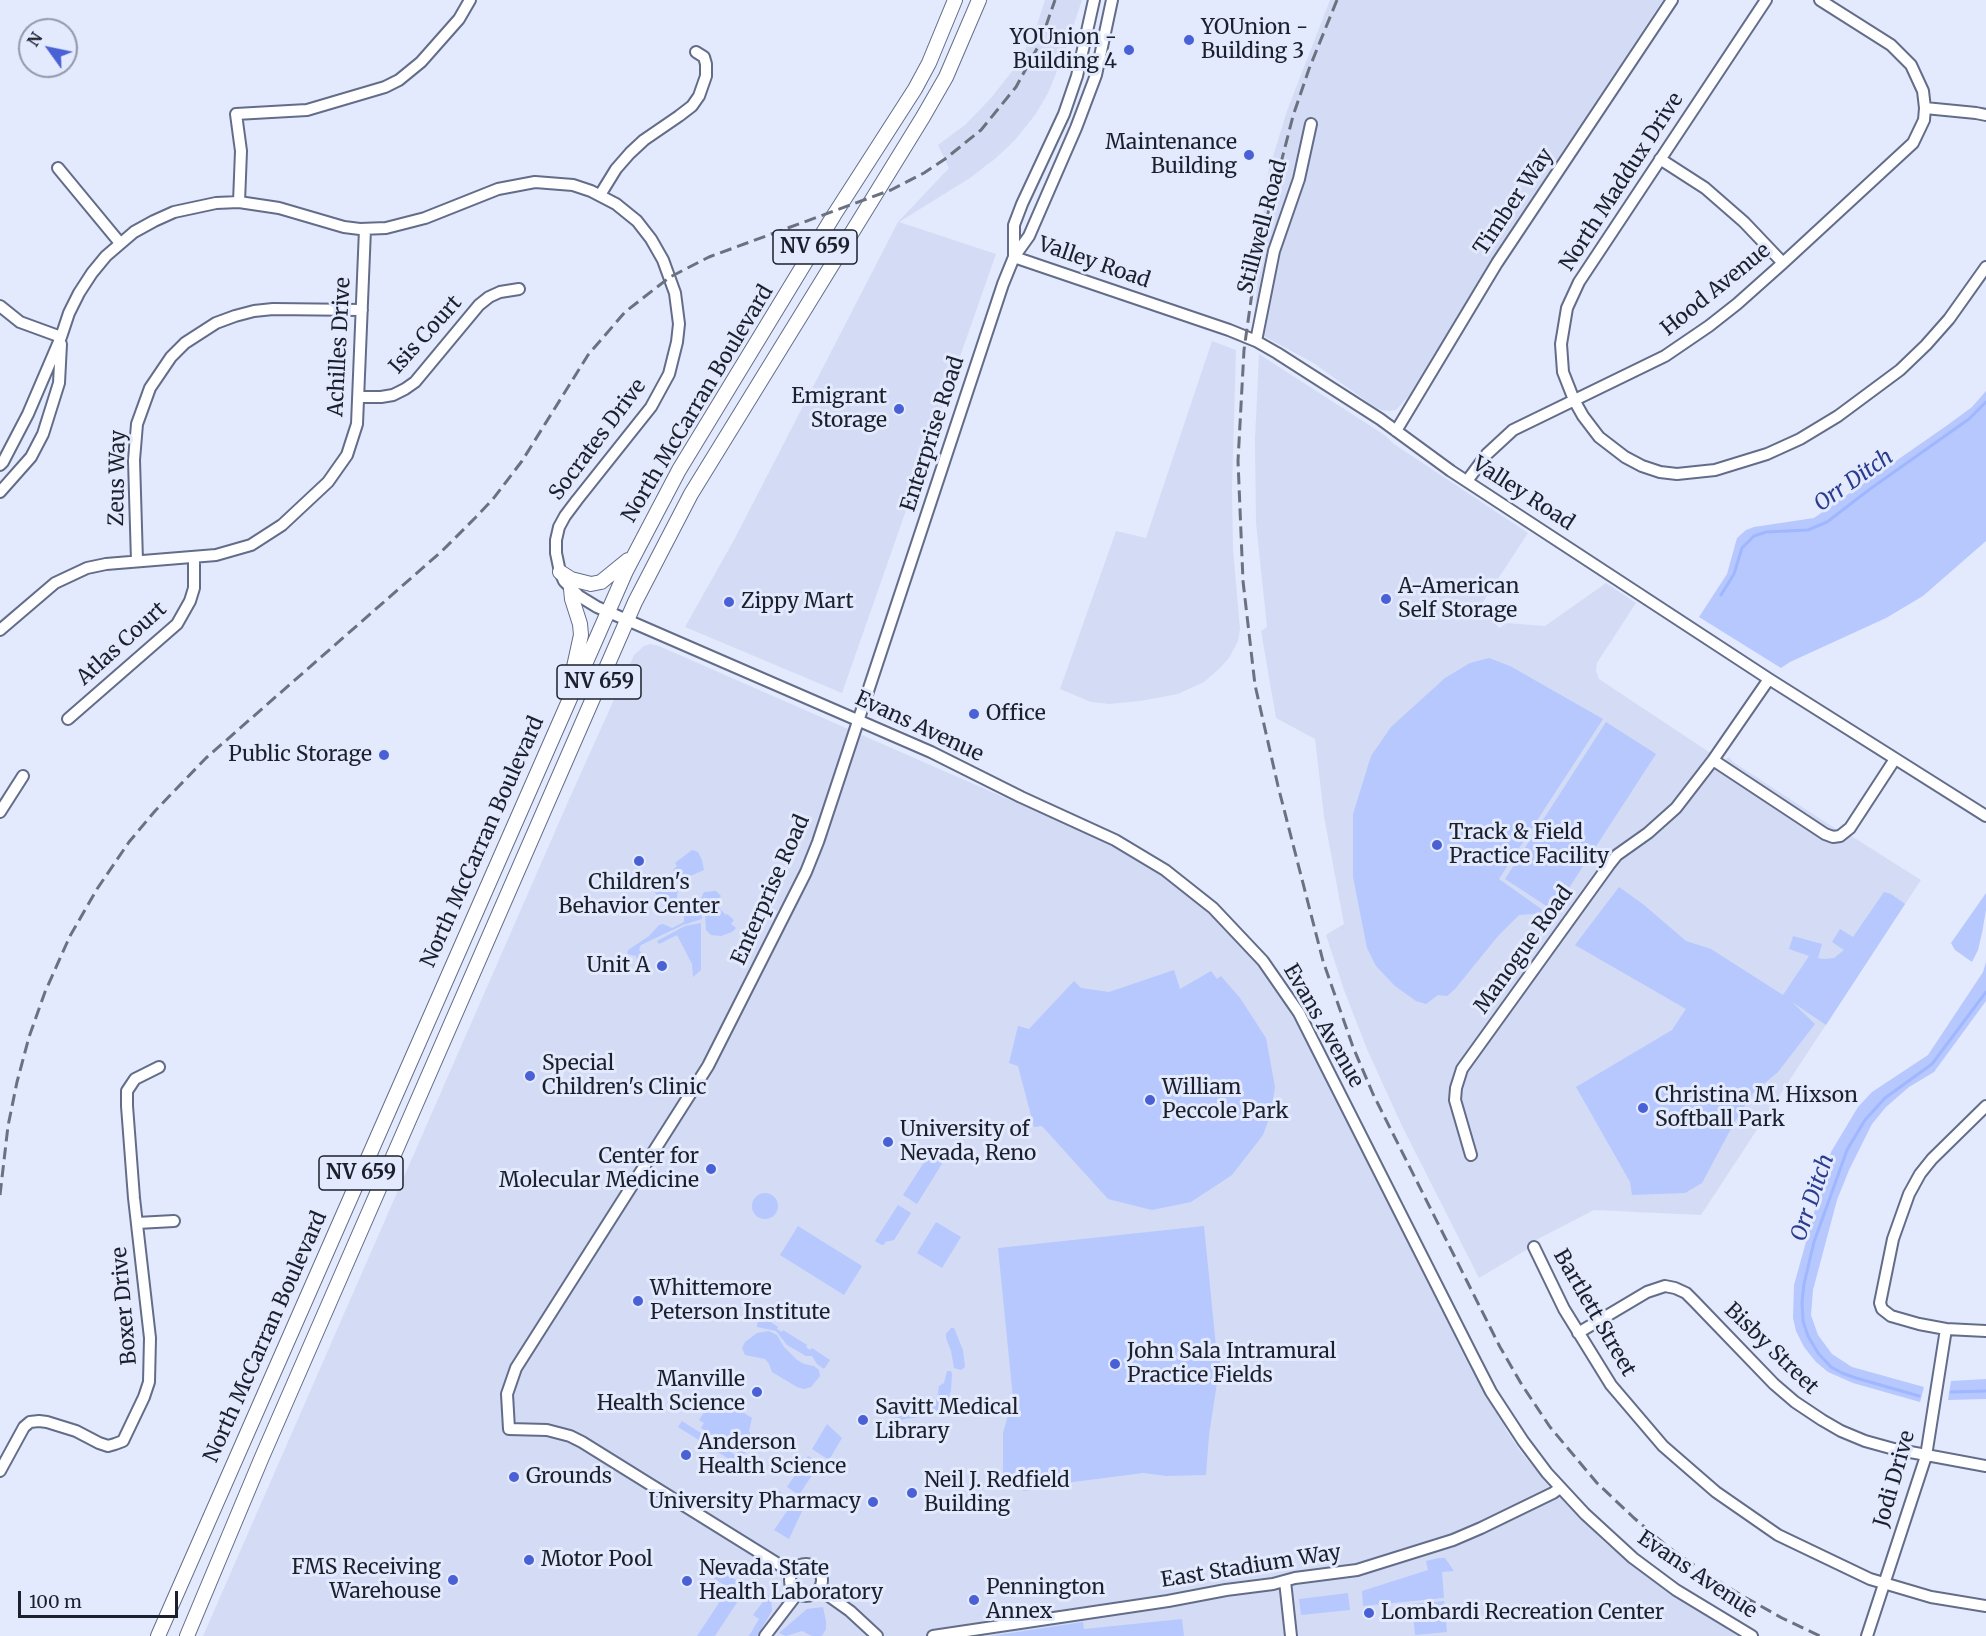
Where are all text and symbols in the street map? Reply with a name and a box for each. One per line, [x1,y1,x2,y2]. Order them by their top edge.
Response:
place label: YOUnion - Building 3 [1201,15,1308,65]
north arrow [18,18,78,78]
place label: YOUnion - Building 4 [1010,25,1117,75]
text: N [23,29,46,50]
marker: YOUnion - Building 3 [1182,33,1196,47]
marker: YOUnion - Building 4 [1122,43,1136,57]
street label: North Maddux Drive [1555,88,1689,276]
place label: Maintenance Building [1105,130,1237,180]
street label: Timber Way [1469,144,1559,260]
marker: Maintenance Building [1242,148,1256,162]
street label: Stillwell Road [1233,157,1293,297]
road number: NV 659 [773,230,857,264]
street label: Valley Road [1035,232,1153,294]
street label: Hood Avenue [1656,238,1776,342]
street label: Achilles Drive [324,277,356,417]
street label: North McCarran Boulevard [617,281,779,527]
street label: Isis Court [384,291,468,379]
street label: Enterprise Road [896,353,970,515]
street label: Socrates Drive [544,374,652,506]
place label: Emigrant Storage [791,384,887,434]
marker: Emigrant Storage [892,402,906,416]
street label: Zeus Way [105,430,131,526]
water label: Orr Ditch [1809,444,1899,518]
street label: Valley Road [1467,452,1579,536]
place label: A-American Self Storage [1398,574,1519,624]
place label: Zippy Mart [741,589,854,615]
marker: A-American Self Storage [1379,592,1393,606]
marker: Zippy Mart [722,595,736,609]
street label: Atlas Court [72,597,172,691]
road number: NV 659 [557,665,641,699]
street label: Evans Avenue [851,686,987,768]
place label: Office [986,701,1046,727]
marker: Office [967,707,981,721]
street label: North McCarran Boulevard [416,713,550,971]
place label: Public Storage [228,742,372,768]
marker: Public Storage [377,748,391,762]
street label: Enterprise Road [727,811,815,969]
place label: Track & Field Practice Facility [1449,820,1609,870]
marker: Track & Field Practice Facility [1430,838,1444,852]
marker: Children's Behavior Center [632,854,646,868]
place label: Children's Behavior Center [558,870,720,920]
street label: Manogue Road [1469,881,1579,1019]
place label: Unit A [586,953,650,979]
marker: Unit A [655,959,669,973]
street label: Evans Avenue [1277,960,1369,1092]
place label: Special Children's Clinic [542,1051,707,1101]
marker: Special Children's Clinic [523,1069,537,1083]
place label: William Peccole Park [1162,1075,1289,1125]
place label: Christina M. Hixson Softball Park [1655,1083,1858,1133]
marker: William Peccole Park [1143,1093,1157,1107]
marker: Christina M. Hixson Softball Park [1636,1101,1650,1115]
place label: University of Nevada, Reno [900,1117,1036,1167]
marker: University of Nevada, Reno [881,1135,895,1149]
place label: Center for Molecular Medicine [499,1144,699,1194]
water label: Orr Ditch [1786,1151,1840,1245]
road number: NV 659 [319,1156,403,1190]
marker: Center for Molecular Medicine [704,1162,718,1176]
street label: North McCarran Boulevard [199,1208,333,1466]
street label: Bartlett Street [1547,1245,1641,1381]
street label: Boxer Drive [107,1246,143,1366]
place label: Whittemore Peterson Institute [650,1276,830,1326]
marker: Whittemore Peterson Institute [631,1294,645,1308]
street label: Bisby Street [1719,1298,1823,1400]
place label: John Sala Intramural Practice Fields [1127,1339,1336,1389]
marker: John Sala Intramural Practice Fields [1108,1357,1122,1371]
place label: Manville Health Science [597,1367,745,1417]
marker: Manville Health Science [750,1385,764,1399]
place label: Savitt Medical Library [875,1395,1019,1445]
marker: Savitt Medical Library [856,1413,870,1427]
street label: Jodi Drive [1869,1428,1921,1530]
place label: Anderson Health Science [698,1430,846,1480]
marker: Anderson Health Science [679,1448,693,1462]
place label: Grounds [526,1464,612,1490]
place label: Neil J. Redfield Building [924,1468,1070,1518]
marker: Grounds [507,1470,521,1484]
marker: Neil J. Redfield Building [905,1486,919,1500]
place label: University Pharmacy [649,1489,861,1515]
marker: University Pharmacy [866,1495,880,1509]
street label: Evans Avenue [1632,1526,1762,1624]
street label: East Stadium Way [1159,1540,1343,1594]
place label: Motor Pool [541,1547,653,1573]
marker: Motor Pool [522,1553,536,1567]
place label: FMS Receiving Warehouse [292,1555,441,1605]
place label: Nevada State Health Laboratory [699,1556,883,1606]
marker: FMS Receiving Warehouse [446,1573,460,1587]
marker: Nevada State Health Laboratory [680,1574,694,1588]
place label: Pennington Annex [986,1575,1105,1625]
scale bar [21,1579,182,1617]
text: 100 m [29,1590,82,1613]
marker: Pennington Annex [967,1593,981,1607]
place label: Lombardi Recreation Center [1381,1600,1664,1626]
marker: Lombardi Recreation Center [1362,1606,1376,1620]

